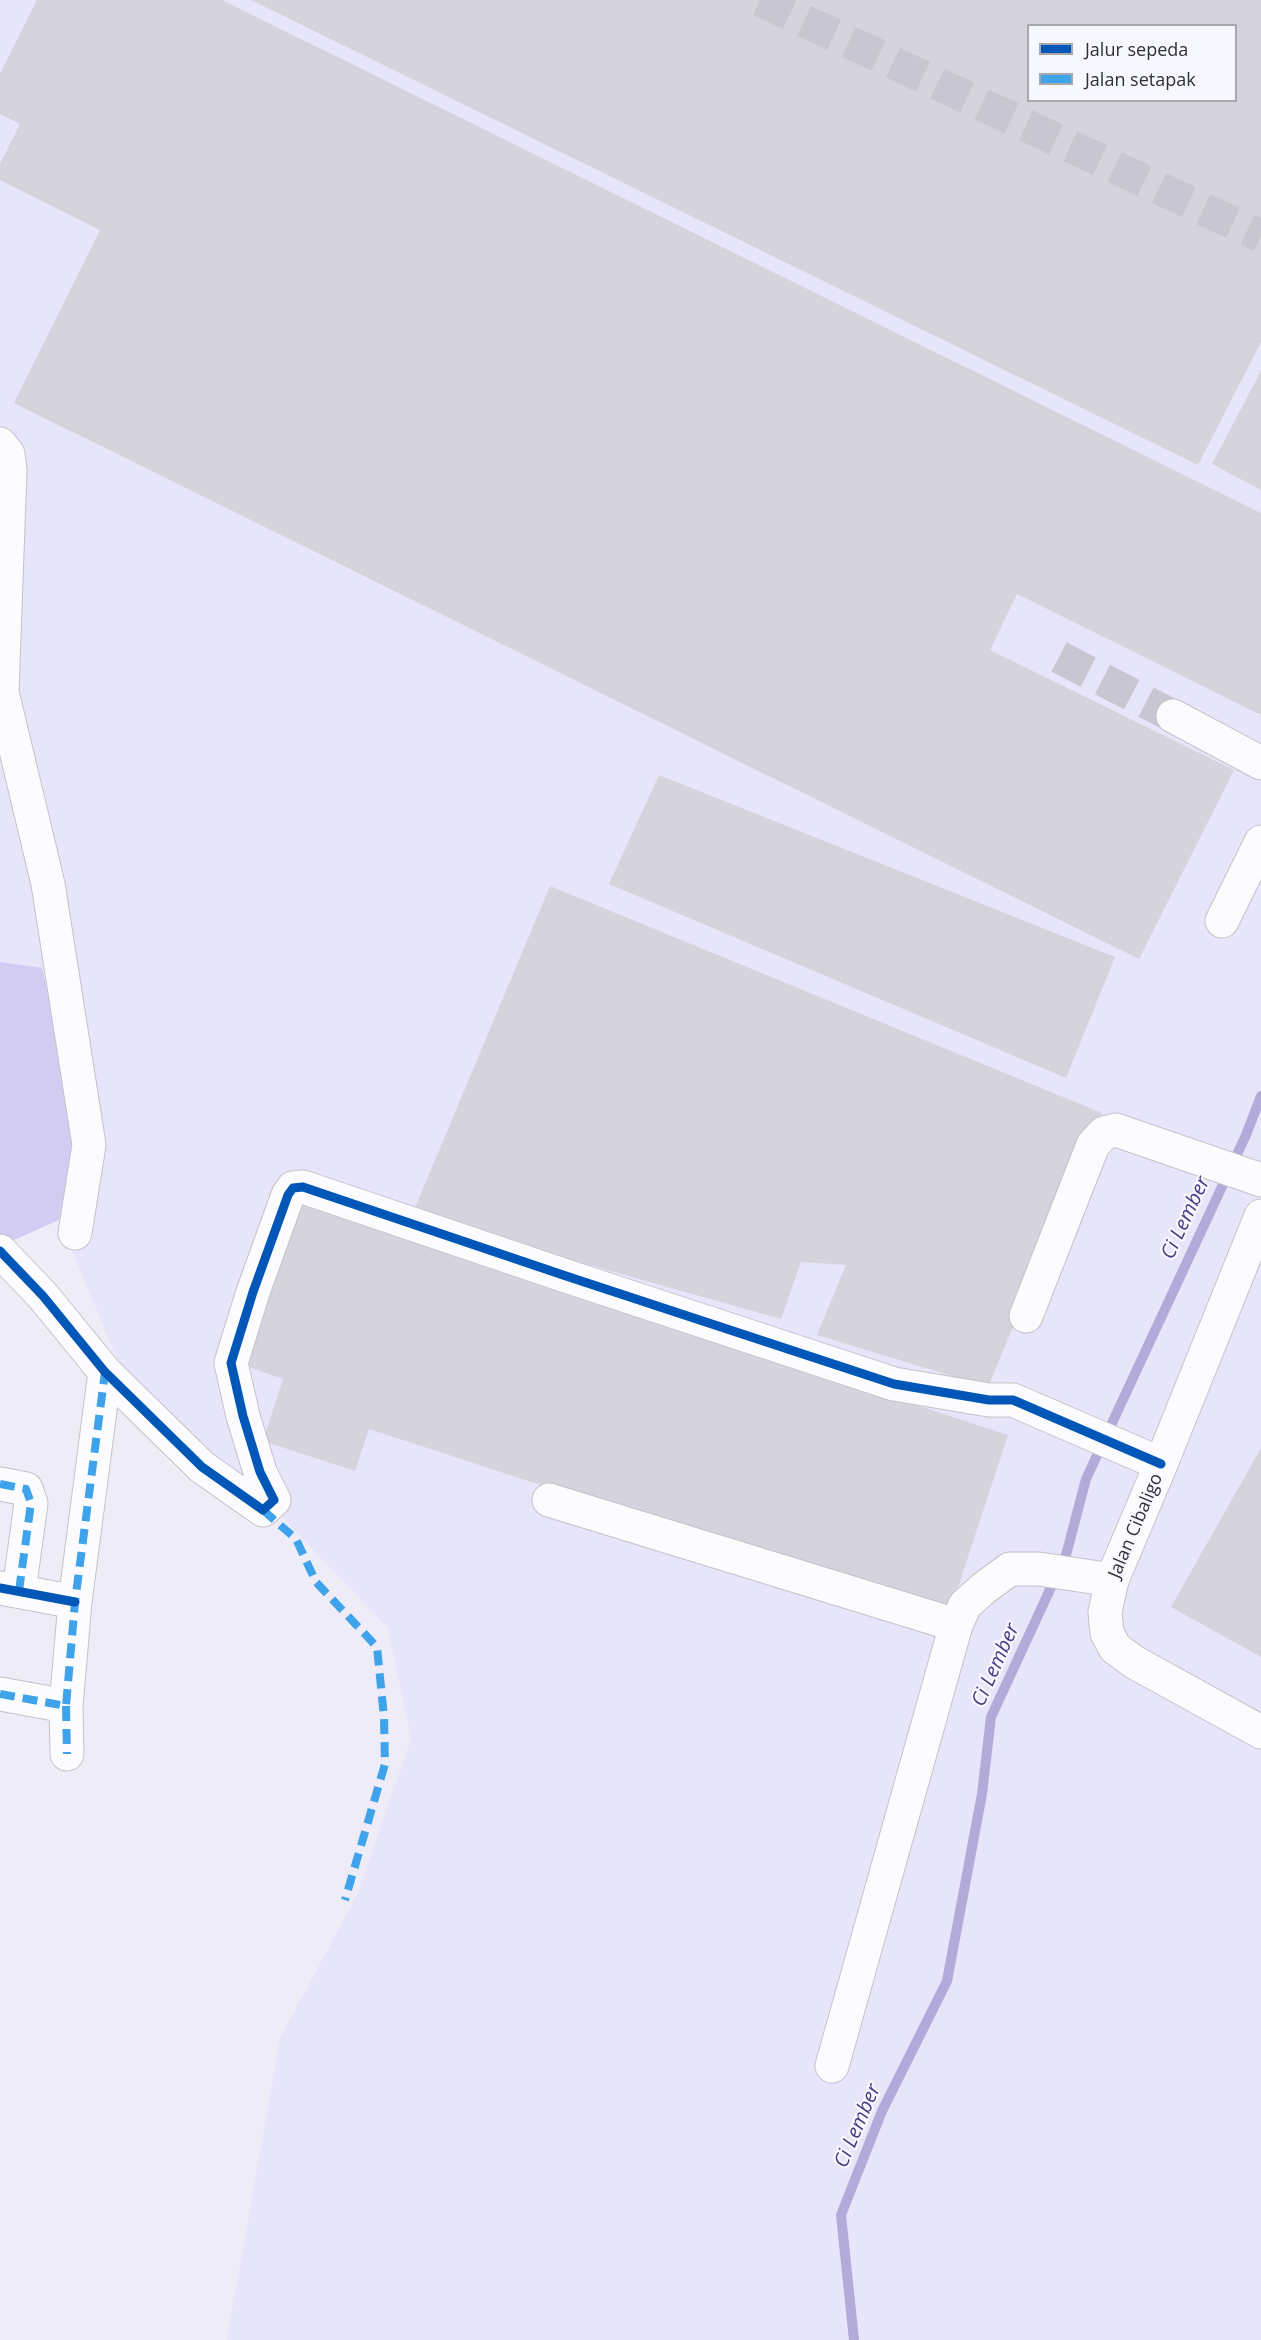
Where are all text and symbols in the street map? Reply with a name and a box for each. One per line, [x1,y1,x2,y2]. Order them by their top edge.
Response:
legend [1027,24,1237,102]
text: Jalur sepeda [1085,37,1188,61]
text: Jalan setapak [1085,67,1196,91]
water label: Ci Lember [1156,1173,1216,1263]
street label: Jalan Cibaligo [1104,1470,1168,1582]
water label: Ci Lember [967,1620,1025,1710]
water label: Ci Lember [830,2081,886,2171]

